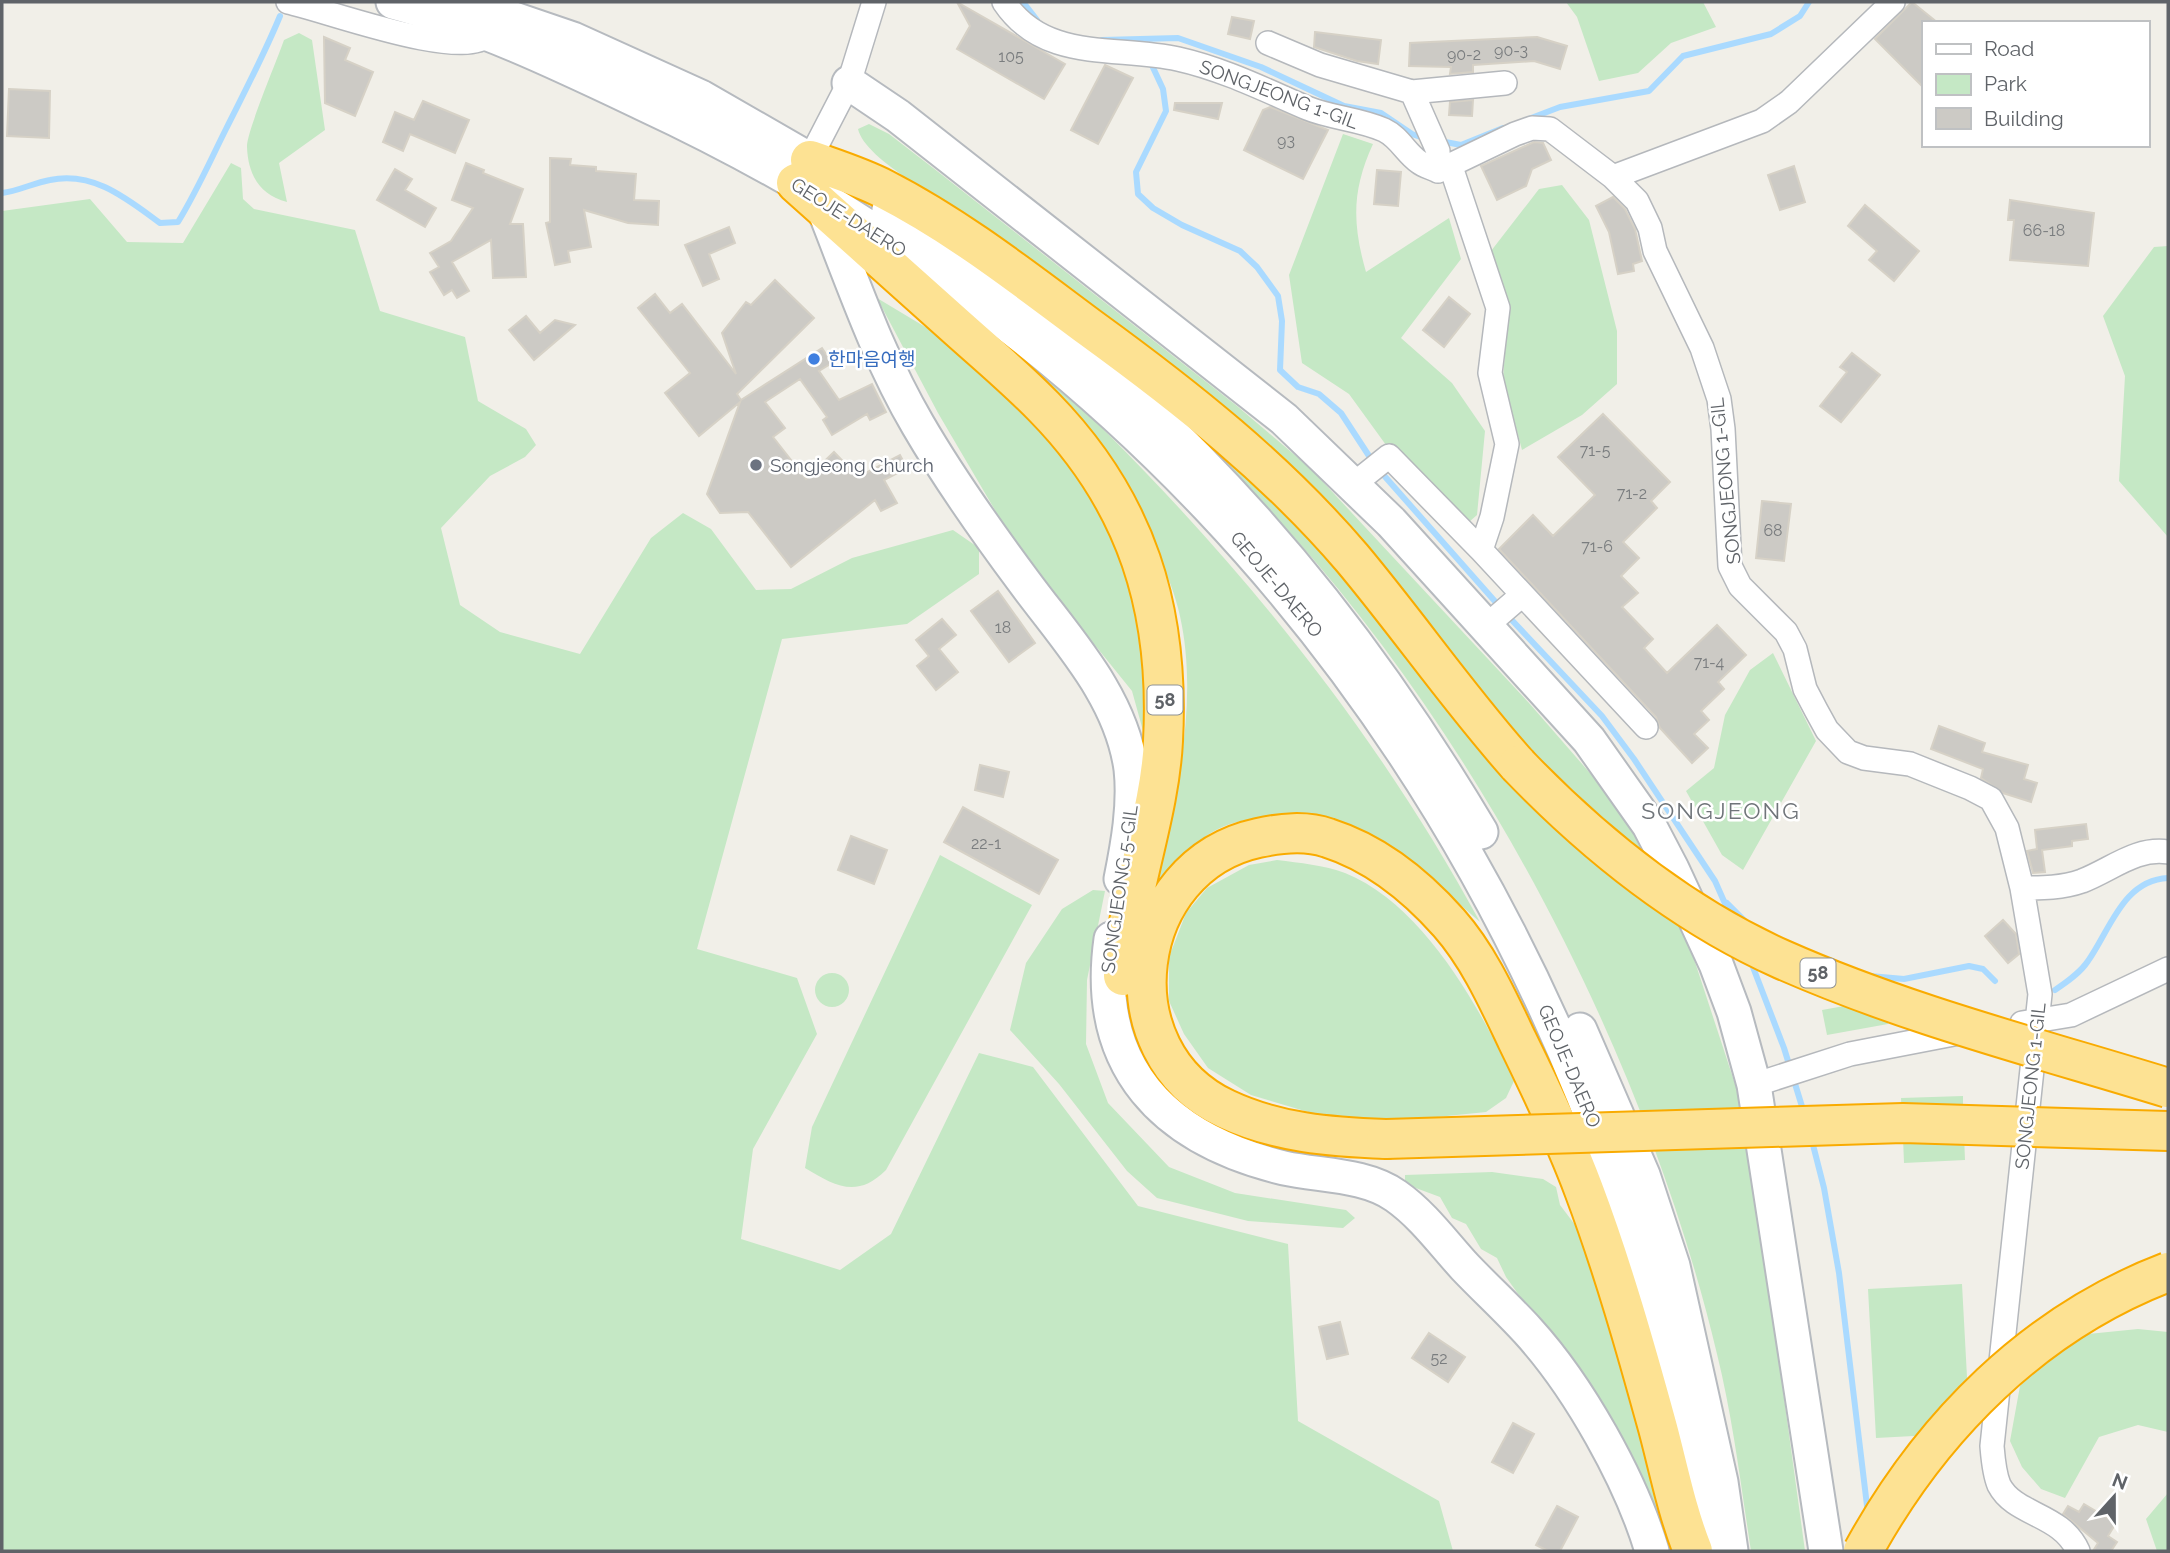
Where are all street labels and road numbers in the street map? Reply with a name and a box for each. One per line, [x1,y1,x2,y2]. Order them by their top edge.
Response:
street label: SONGJEONG 1-GIL [1197,55,1361,133]
street label: GEOJE-DAERO [787,173,911,261]
street label: SONGJEONG 1-GIL [1705,397,1745,565]
street label: GEOJE-DAERO [1226,527,1328,641]
road number: 58 [1148,686,1182,714]
street label: SONGJEONG 5-GIL [1096,803,1142,975]
road number: 58 [1800,958,1836,988]
street label: GEOJE-DAERO [1534,1001,1606,1131]
street label: SONGJEONG 1-GIL [2010,1002,2050,1170]

